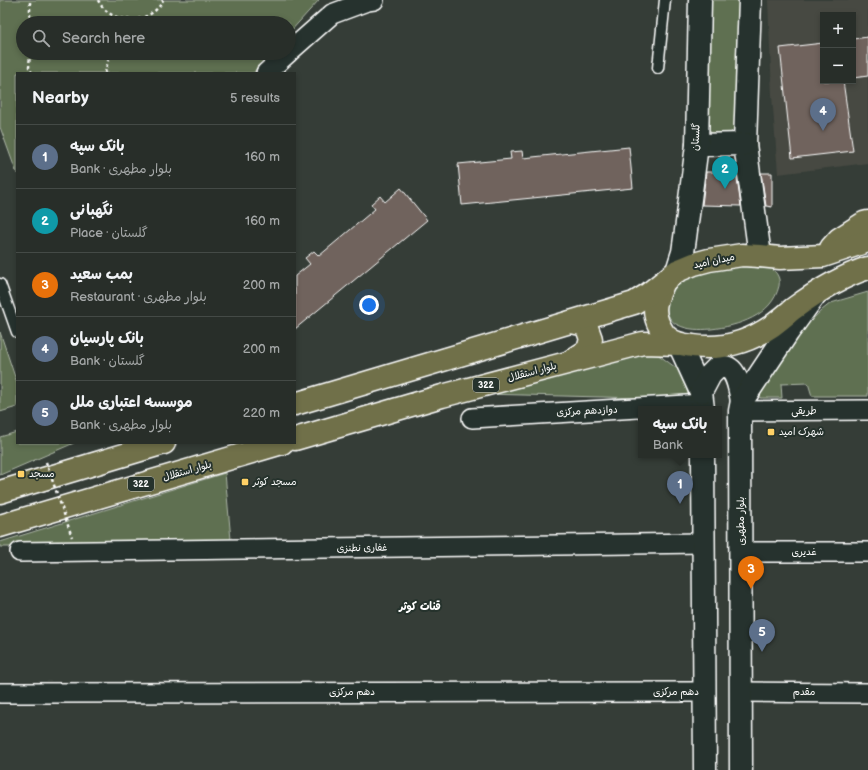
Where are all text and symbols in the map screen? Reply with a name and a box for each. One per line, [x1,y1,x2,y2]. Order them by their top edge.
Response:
map controls [820,12,856,84]
button: + [820,12,856,48]
search box [16,16,296,60]
icon: search [30,27,52,49]
text: Search here [62,29,145,48]
button: − [820,48,856,84]
text: Nearby [32,88,89,108]
text: 5 results [230,90,280,106]
pin: 4 [810,98,836,131]
street label: گلستان [689,123,703,151]
text: بانک سپه [70,137,125,156]
text: 1 [42,149,48,165]
text: 160 m [245,149,280,165]
pin: 2 [712,156,738,189]
text: Bank · بلوار مطهری [70,161,172,177]
text: نگهبانی [70,201,113,220]
text: 2 [41,213,49,229]
text: 160 m [245,213,280,229]
text: Place · گلستان [70,225,148,241]
street label: میدان امید [692,251,736,271]
text: بمب سعید [70,265,133,284]
text: 3 [41,277,49,293]
text: 200 m [243,277,280,293]
text: Restaurant · بلوار مطهری [70,289,207,305]
your location [359,295,379,315]
text: بانک پارسیان [70,329,144,348]
text: 4 [41,341,49,357]
text: 200 m [243,341,280,357]
text: Bank · گلستان [70,353,145,369]
street label: بلوار استقلال [506,360,558,384]
road number: 322 [473,378,499,392]
text: موسسه اعتباری ملل [70,393,193,412]
street label: دوازدهم مرکزی [556,403,618,420]
text: 5 [41,405,49,421]
text: 220 m [243,405,280,421]
street label: طریقی [791,405,817,418]
popup [638,406,722,458]
text: بانک سپه [653,415,707,434]
text: Bank · بلوار مطهری [70,417,172,433]
place label: شهرک امید [779,426,824,438]
marker: شهرک امید [766,427,776,437]
text: Bank [653,437,683,453]
street label: بلوار استقلال [161,458,213,484]
place label: مسجد [29,468,55,480]
marker: مسجد [16,469,26,479]
pin: 1 [667,471,693,504]
place label: مسجد کوثر [252,476,297,488]
road number: 322 [128,477,154,491]
marker: مسجد کوثر [240,477,250,487]
street label: بلوار مطهری [735,496,747,545]
street label: غفاری نطنزی [337,542,387,554]
street label: غدیری [791,546,817,558]
pin: 3 [738,556,764,589]
district label: قنات کوثر [398,600,441,614]
pin: 5 [749,619,775,652]
street label: دهم مرکزی [329,686,375,699]
street label: دهم مرکزی [653,686,699,699]
street label: مقدم [793,686,815,699]

